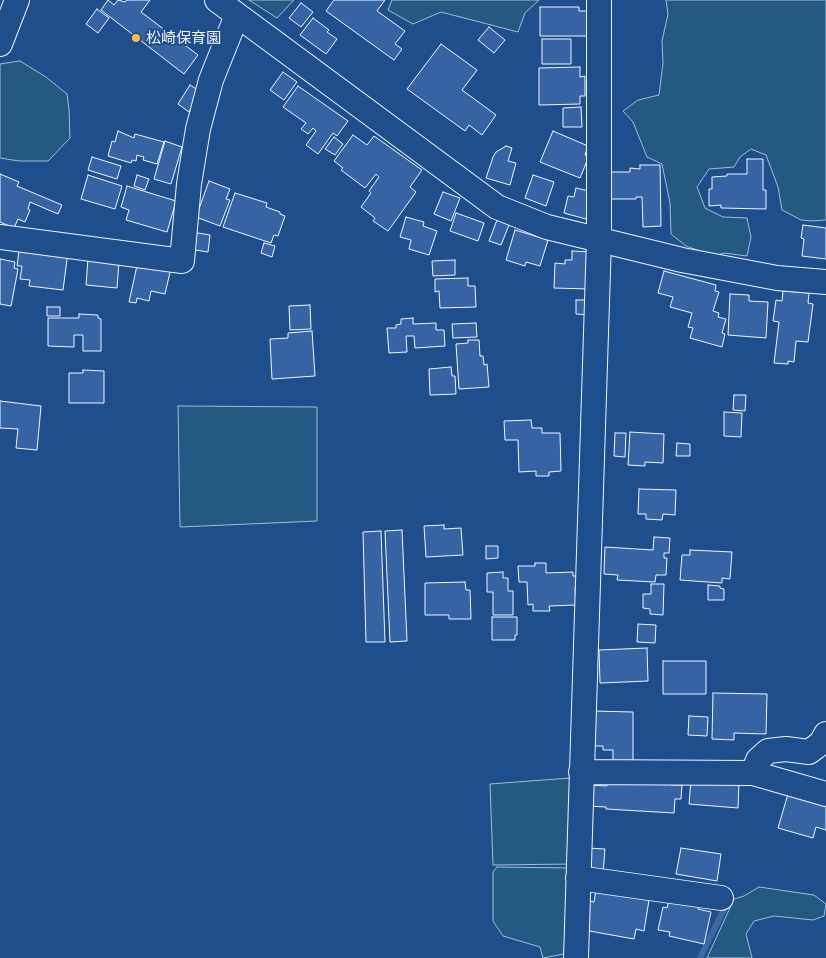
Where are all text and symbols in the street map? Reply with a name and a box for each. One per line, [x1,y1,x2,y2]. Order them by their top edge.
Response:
place label: 松崎保育園 [146,29,221,47]
marker: 松崎保育園 [130,32,142,44]

